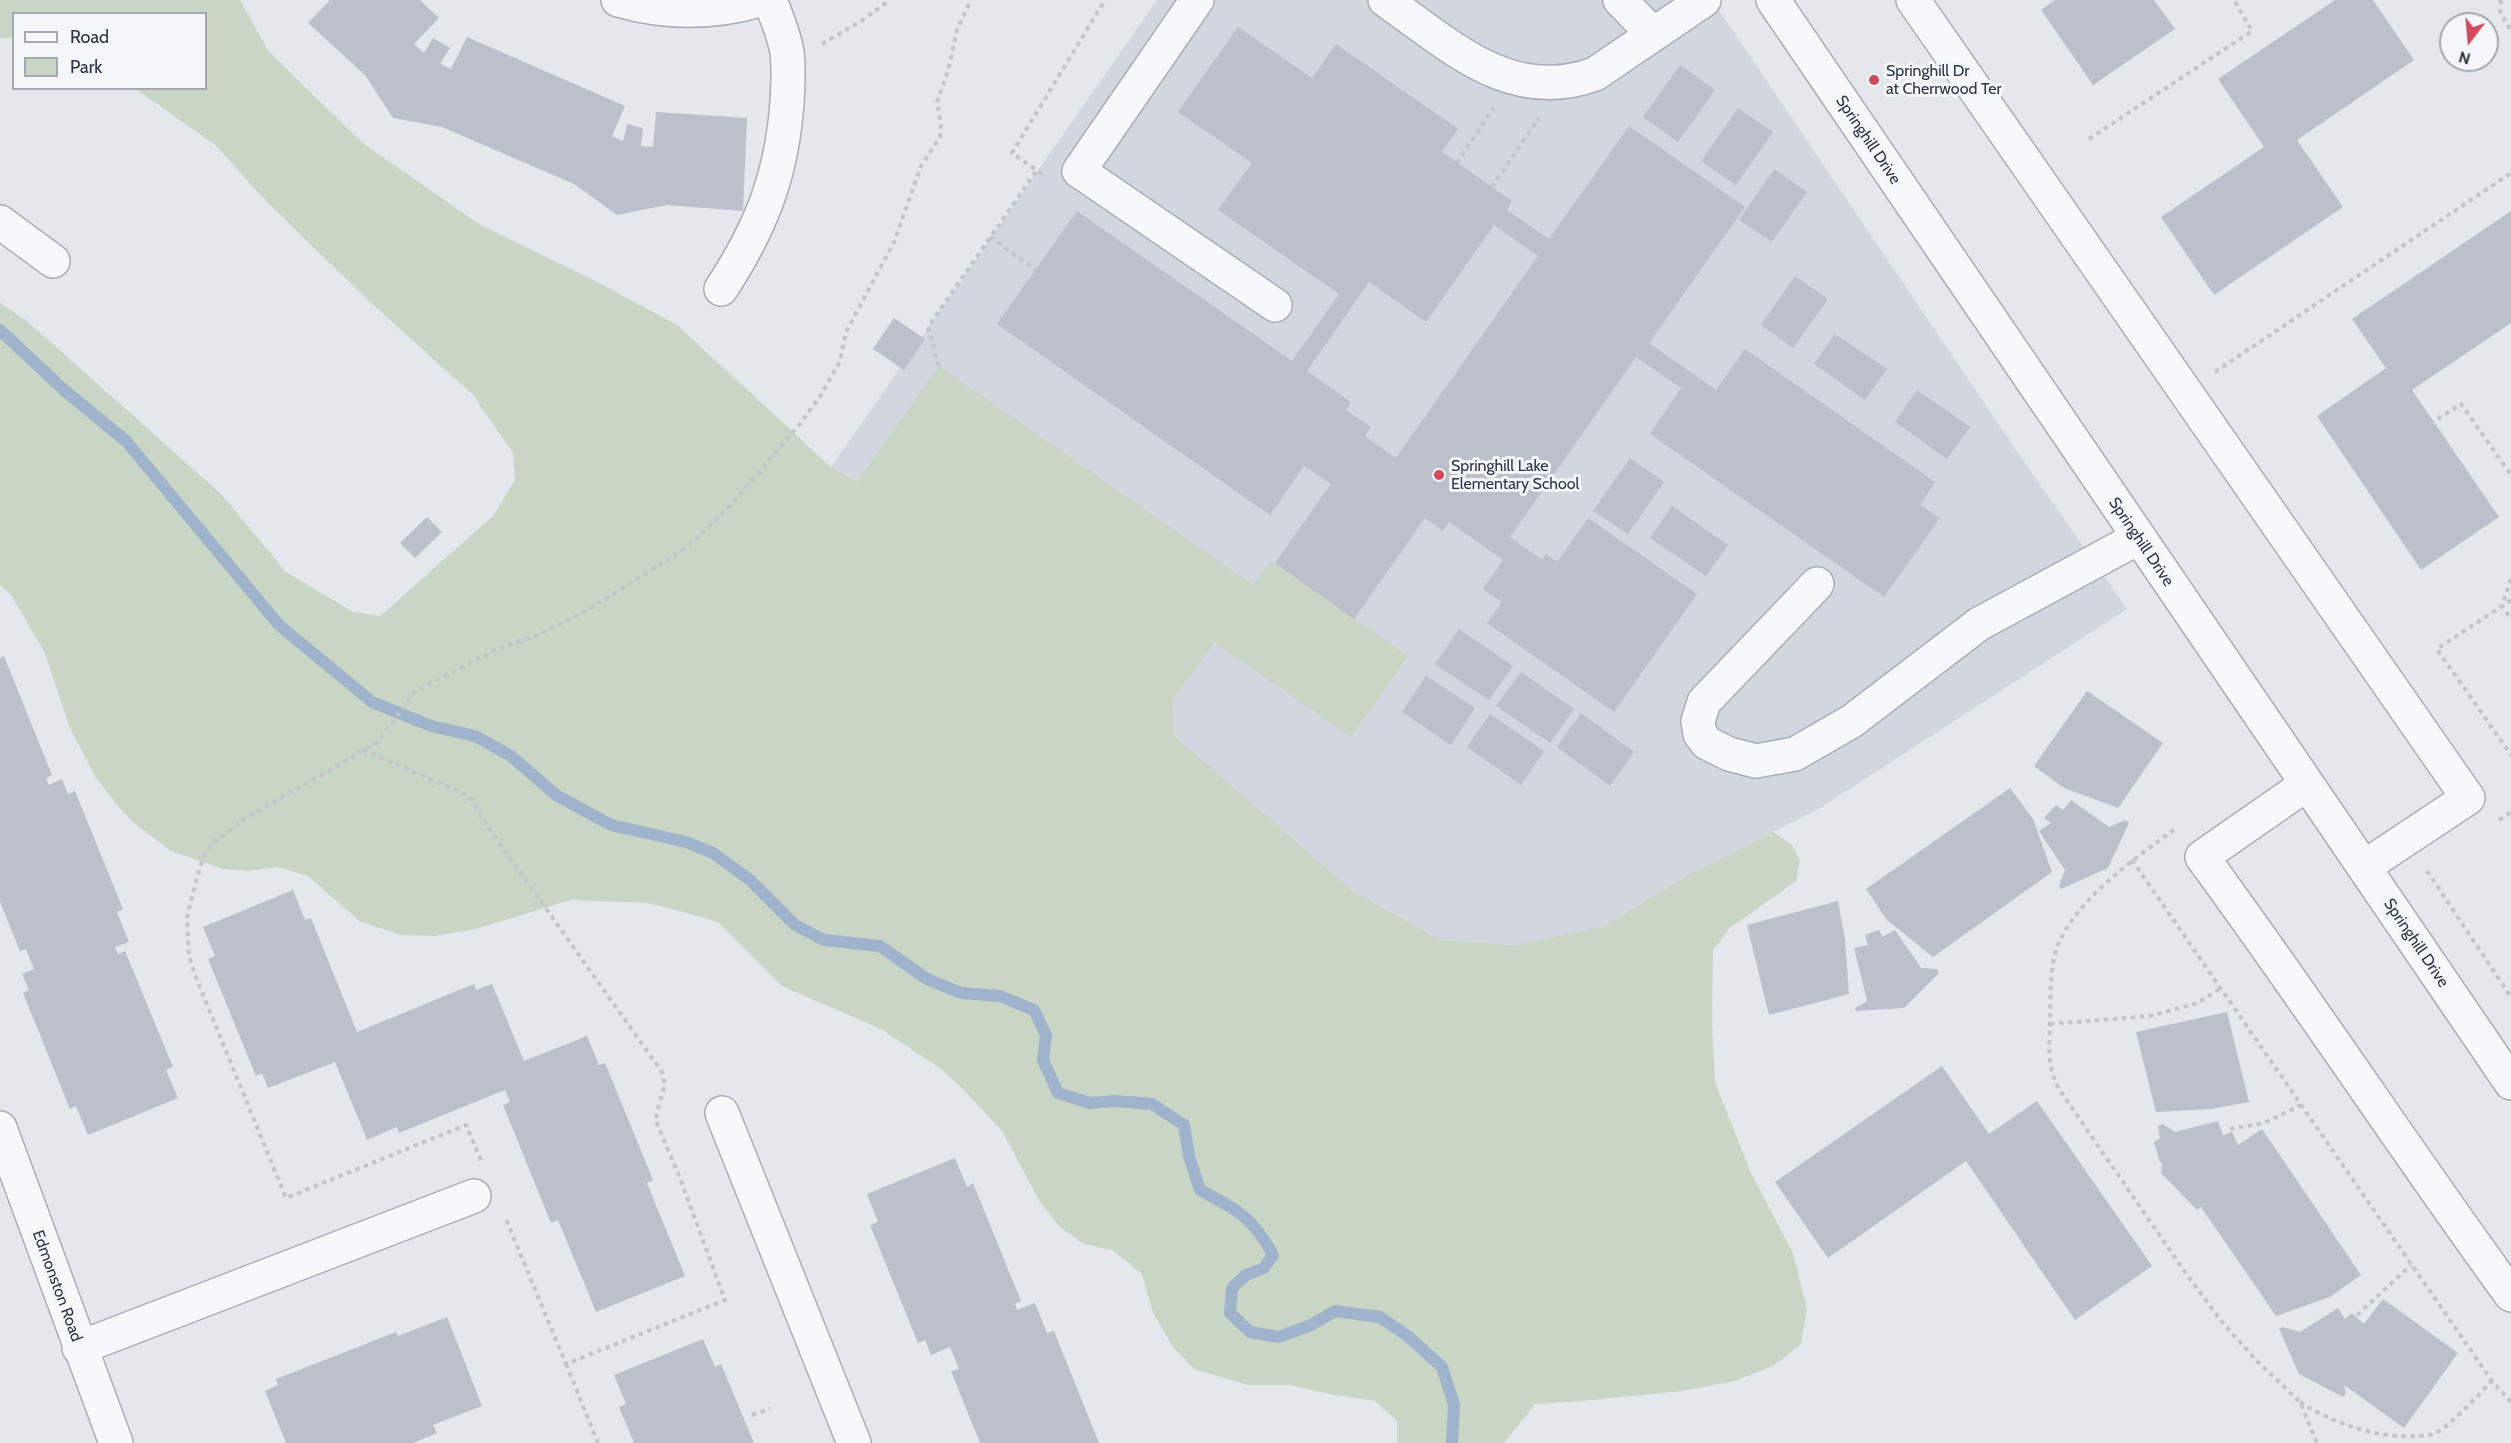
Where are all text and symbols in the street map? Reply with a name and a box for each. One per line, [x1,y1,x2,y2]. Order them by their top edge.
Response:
legend [12,12,207,90]
north arrow [2439,12,2499,72]
text: Road [70,26,109,48]
text: N [2456,47,2473,69]
text: Park [70,56,102,78]
place label: Springhill Dr at Cherrwood Ter [1886,61,2001,99]
marker: Springhill Dr at Cherrwood Ter [1867,73,1881,87]
street label: Springhill Drive [1831,92,1905,188]
place label: Springhill Lake Elementary School [1451,456,1579,494]
marker: Springhill Lake Elementary School [1432,468,1446,482]
street label: Springhill Drive [2104,494,2178,590]
street label: Springhill Drive [2379,895,2453,991]
street label: Edmonston Road [28,1228,86,1344]

